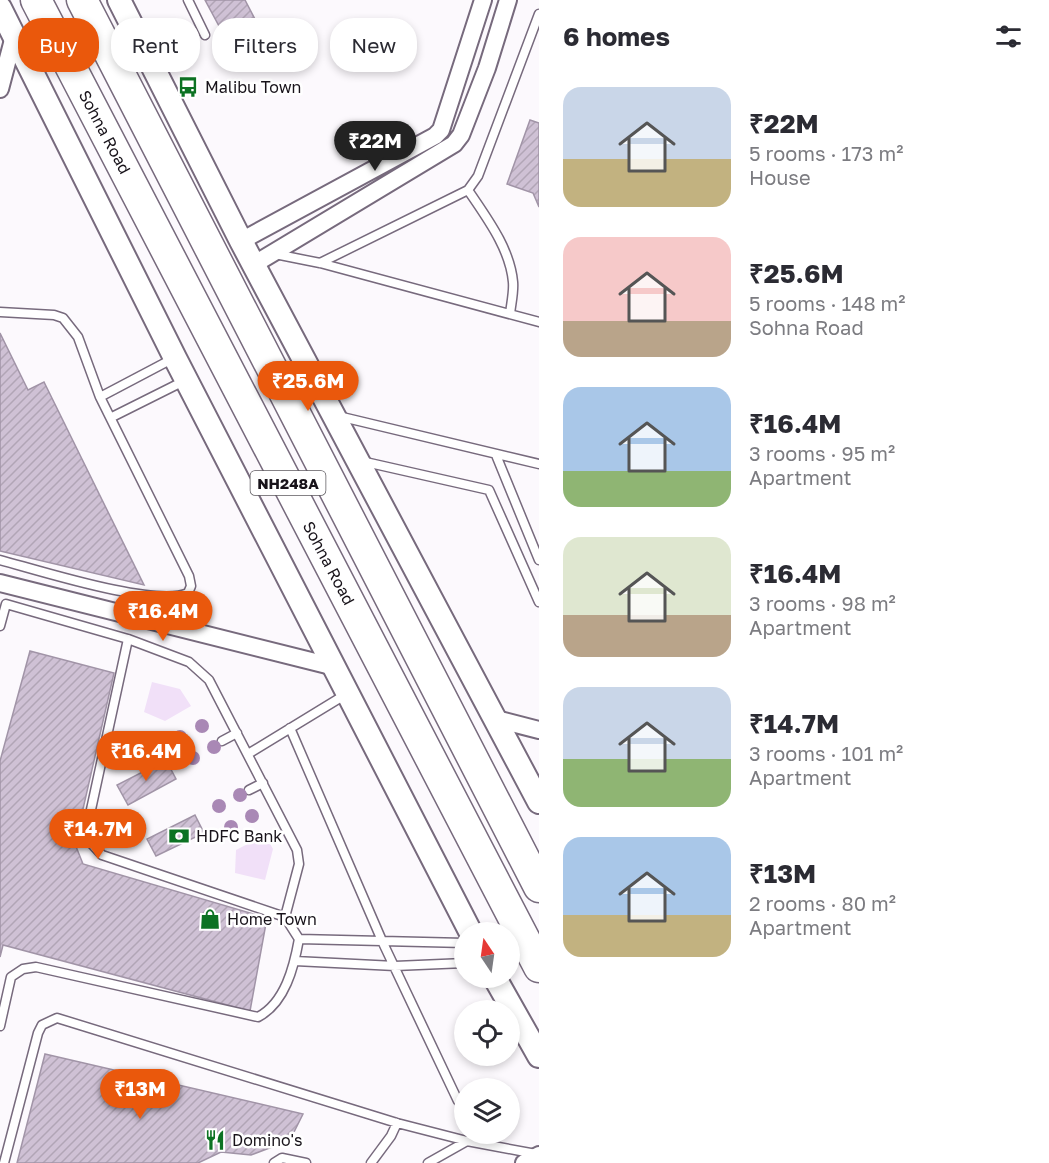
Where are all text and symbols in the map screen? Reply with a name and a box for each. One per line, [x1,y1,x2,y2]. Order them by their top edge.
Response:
chip: Buy [18,18,99,72]
chip: Rent [111,18,200,72]
chip: Filters [212,18,318,72]
chip: New [330,18,417,72]
icon: filters [992,20,1025,53]
text: 6 homes [563,21,670,52]
bus stop icon: Malibu Town [176,75,200,99]
place label: Malibu Town [205,77,301,97]
street label: Sohna Road [75,87,135,177]
text: ₹22M [749,108,819,139]
icon: home [611,111,683,183]
pin: ₹22M [339,121,411,172]
text: ₹22M [348,128,402,152]
text: 5 rooms · 173 m² [749,141,903,165]
text: House [749,165,811,189]
text: ₹25.6M [749,258,844,289]
icon: home [611,261,683,333]
text: 5 rooms · 148 m² [749,291,906,315]
text: Sohna Road [749,315,864,339]
pin: ₹25.6M [259,361,357,412]
text: ₹25.6M [272,368,344,392]
text: ₹16.4M [749,408,841,439]
icon: home [611,411,683,483]
text: 3 rooms · 95 m² [749,441,895,465]
text: Apartment [749,465,852,489]
road number: NH248A [250,471,326,495]
street label: Sohna Road [299,518,359,608]
text: ₹16.4M [749,558,841,589]
icon: home [611,561,683,633]
pin: ₹16.4M [114,591,212,642]
text: 3 rooms · 98 m² [749,591,896,615]
text: ₹16.4M [127,598,199,622]
text: Apartment [749,615,852,639]
text: ₹14.7M [749,708,839,739]
icon: home [611,711,683,783]
pin: ₹16.4M [97,731,195,782]
text: ₹16.4M [110,738,182,762]
text: 3 rooms · 101 m² [749,741,903,765]
text: Apartment [749,765,852,789]
pin: ₹14.7M [49,809,147,860]
text: ₹14.7M [63,816,133,840]
bank icon: HDFC Bank [167,824,191,848]
place label: HDFC Bank [196,826,282,846]
text: ₹13M [749,858,816,889]
icon: home [611,861,683,933]
text: 2 rooms · 80 m² [749,891,896,915]
shop icon: Home Town [198,907,222,931]
place label: Home Town [227,909,317,929]
text: Apartment [749,915,852,939]
north arrow [454,922,520,988]
map controls [454,922,520,1144]
button: locate [454,1000,520,1066]
pin: ₹13M [104,1069,176,1120]
text: ₹13M [114,1076,166,1100]
button: layers [454,1078,520,1144]
restaurant icon: Domino's [203,1128,227,1152]
place label: Domino's [232,1130,303,1150]

